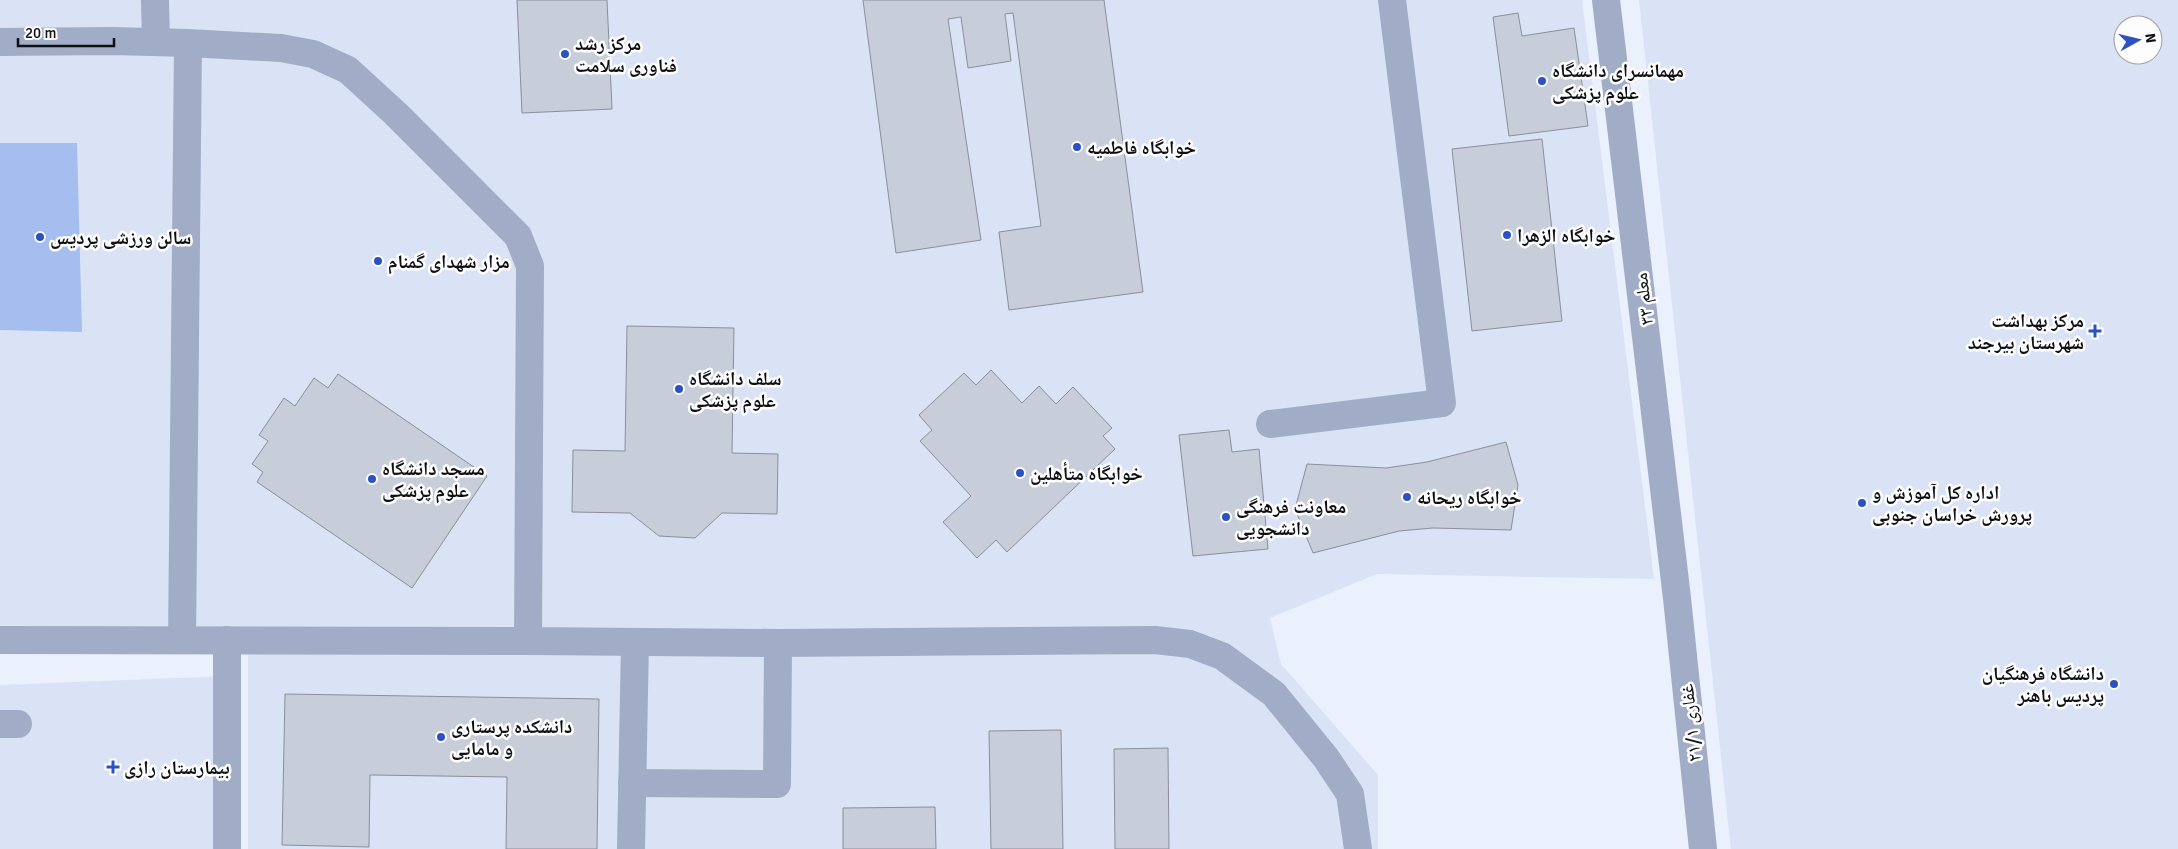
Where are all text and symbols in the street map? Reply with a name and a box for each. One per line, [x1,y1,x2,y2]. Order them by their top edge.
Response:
scale bar [18,15,114,47]
north arrow [2113,15,2163,65]
text: 20 m [25,24,56,42]
place label: مرکز رشد فناوری سلامت [575,32,677,78]
text: N [2141,32,2159,44]
marker: مرکز رشد فناوری سلامت [559,48,571,60]
place label: مهمانسرای دانشگاه علوم پزشکی [1552,59,1684,106]
marker: مهمانسرای دانشگاه علوم پزشکی [1536,75,1548,87]
place label: خوابگاه فاطمیه [1087,136,1196,160]
marker: خوابگاه فاطمیه [1071,141,1083,153]
place label: خوابگاه الزهرا [1517,224,1616,248]
place label: سالن ورزشی پردیس [50,226,191,250]
marker: خوابگاه الزهرا [1501,229,1513,241]
marker: سالن ورزشی پردیس [34,231,46,243]
place label: مزار شهدای گمنام [388,250,510,275]
marker: مزار شهدای گمنام [372,255,384,267]
street label: معلم ۳۳ [1629,271,1659,326]
place label: مرکز بهداشت شهرستان بیرجند [1968,309,2084,355]
marker: مرکز بهداشت شهرستان بیرجند [2088,324,2102,338]
place label: سلف دانشگاه علوم پزشکی [689,367,782,414]
marker: سلف دانشگاه علوم پزشکی [673,383,685,395]
place label: مسجد دانشگاه علوم پزشکی [382,457,485,504]
place label: خوابگاه متأهلین [1030,462,1143,486]
marker: خوابگاه متأهلین [1014,467,1026,479]
marker: مسجد دانشگاه علوم پزشکی [366,473,378,485]
place label: اداره کل آموزش و پرورش خراسان جنوبی [1872,481,2032,527]
place label: خوابگاه ریحانه [1417,486,1522,510]
marker: خوابگاه ریحانه [1401,491,1413,503]
place label: معاونت فرهنگی دانشجویی [1236,495,1346,541]
marker: اداره کل آموزش و پرورش خراسان جنوبی [1856,497,1868,509]
marker: معاونت فرهنگی دانشجویی [1220,511,1232,523]
place label: دانشگاه فرهنگیان پردیس باهنر [1982,662,2104,708]
marker: دانشگاه فرهنگیان پردیس باهنر [2108,678,2120,690]
street label: غفاری ۲۱/۱ [1675,682,1707,763]
place label: دانشکده پرستاری و مامایی [451,715,572,761]
marker: دانشکده پرستاری و مامایی [435,731,447,743]
place label: بیمارستان رازی [124,756,230,780]
marker: بیمارستان رازی [106,760,120,774]

